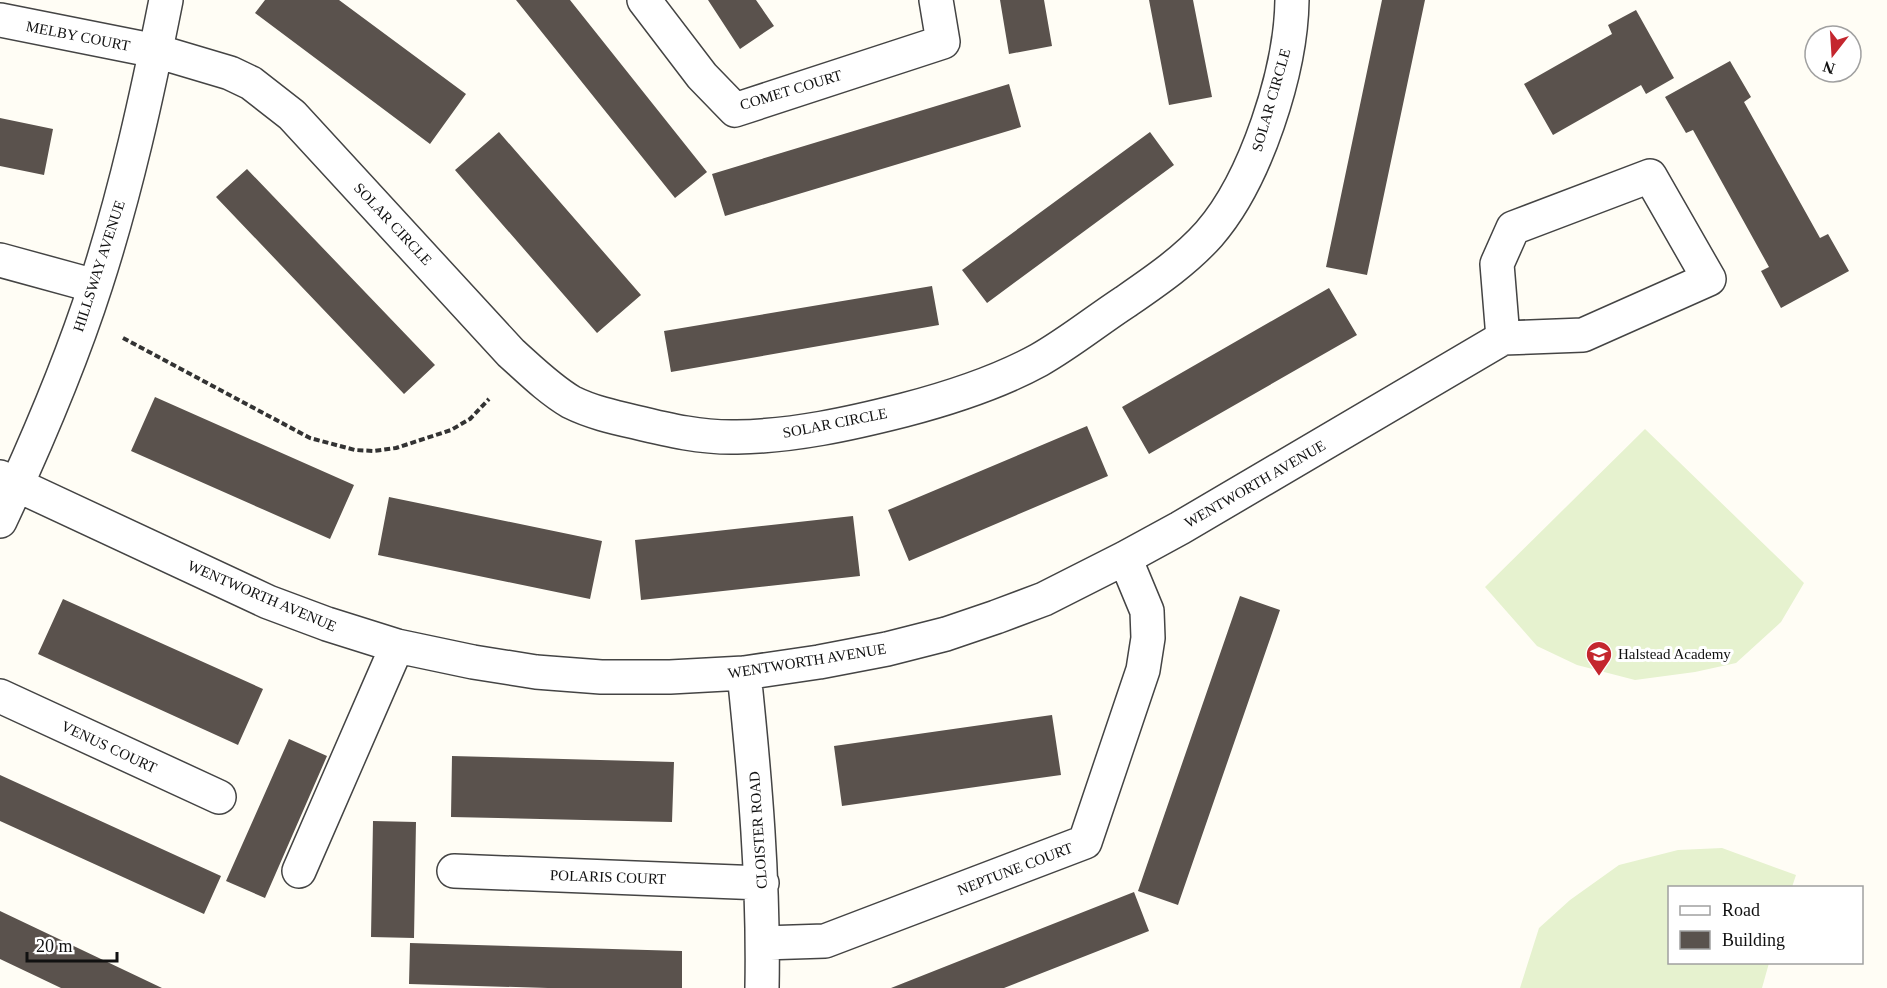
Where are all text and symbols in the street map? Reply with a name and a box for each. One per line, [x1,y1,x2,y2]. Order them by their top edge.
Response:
street label: MELBY COURT [25,18,131,54]
north arrow [1803,24,1863,84]
street label: SOLAR CIRCLE [1249,47,1293,153]
text: N [1820,58,1837,78]
street label: COMET COURT [738,67,844,113]
street label: SOLAR CIRCLE [351,180,435,268]
street label: HILLSWAY AVENUE [70,198,128,334]
street label: SOLAR CIRCLE [781,405,889,441]
street label: WENTWORTH AVENUE [1182,437,1328,531]
street label: WENTWORTH AVENUE [185,557,339,635]
school or university icon: Halstead Academy [1584,639,1614,677]
street label: WENTWORTH AVENUE [727,641,887,681]
place label: Halstead Academy [1618,646,1731,662]
street label: VENUS COURT [59,718,159,776]
street label: CLOISTER ROAD [746,770,770,889]
street label: NEPTUNE COURT [955,840,1075,898]
street label: POLARIS COURT [550,867,666,887]
legend [1668,886,1863,964]
text: Road [1722,900,1760,920]
scale bar [27,925,117,963]
text: Building [1722,930,1785,950]
text: 20 m [36,936,73,956]

